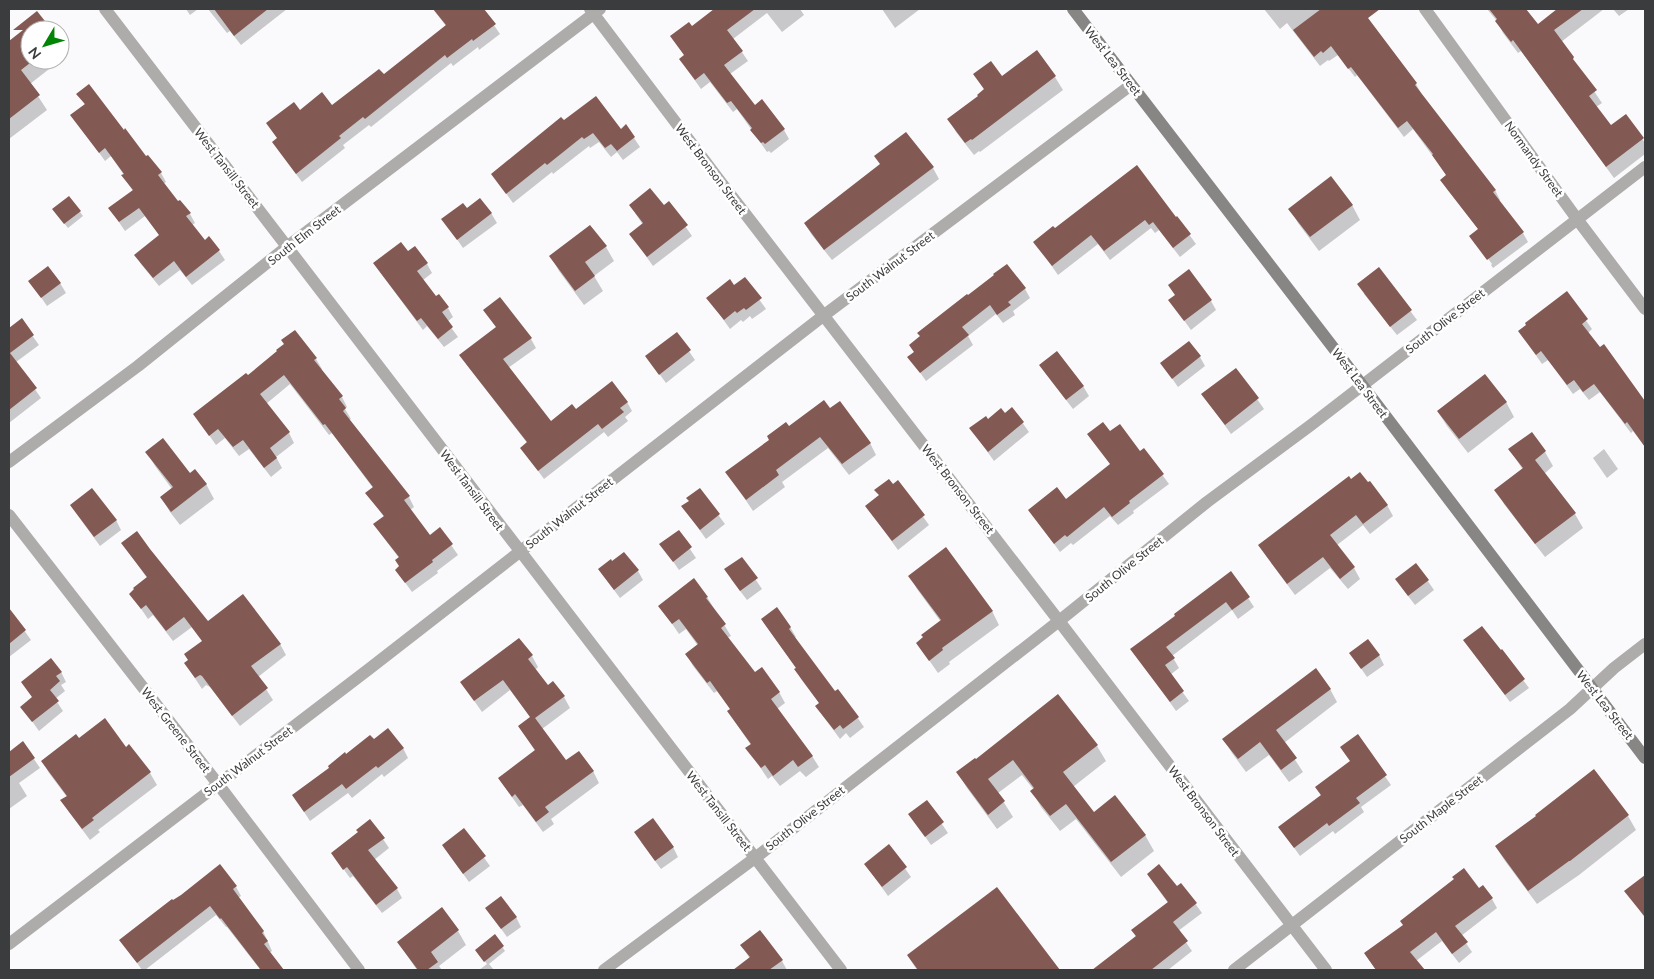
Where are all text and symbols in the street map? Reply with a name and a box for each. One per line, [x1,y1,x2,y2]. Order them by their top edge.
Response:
north arrow [20,20,70,70]
street label: West Lea Street [1081,24,1145,99]
text: N [24,44,44,63]
street label: Normandy Street [1501,118,1567,200]
street label: West Bronson Street [672,121,750,218]
street label: West Tansill Street [191,125,263,211]
street label: South Elm Street [265,201,344,268]
street label: South Walnut Street [843,227,938,304]
street label: South Olive Street [1402,285,1488,357]
street label: West Lea Street [1329,345,1391,421]
street label: West Bronson Street [918,441,998,537]
street label: West Tansill Street [437,447,508,534]
street label: South Walnut Street [522,474,616,552]
street label: South Olive Street [1082,532,1167,605]
street label: West Lea Street [1573,668,1637,743]
street label: West Greene Street [138,684,214,776]
street label: South Walnut Street [201,722,296,799]
street label: West Bronson Street [1165,763,1243,860]
street label: West Tansill Street [683,768,755,854]
street label: South Maple Street [1396,771,1486,846]
street label: South Olive Street [762,782,848,854]

